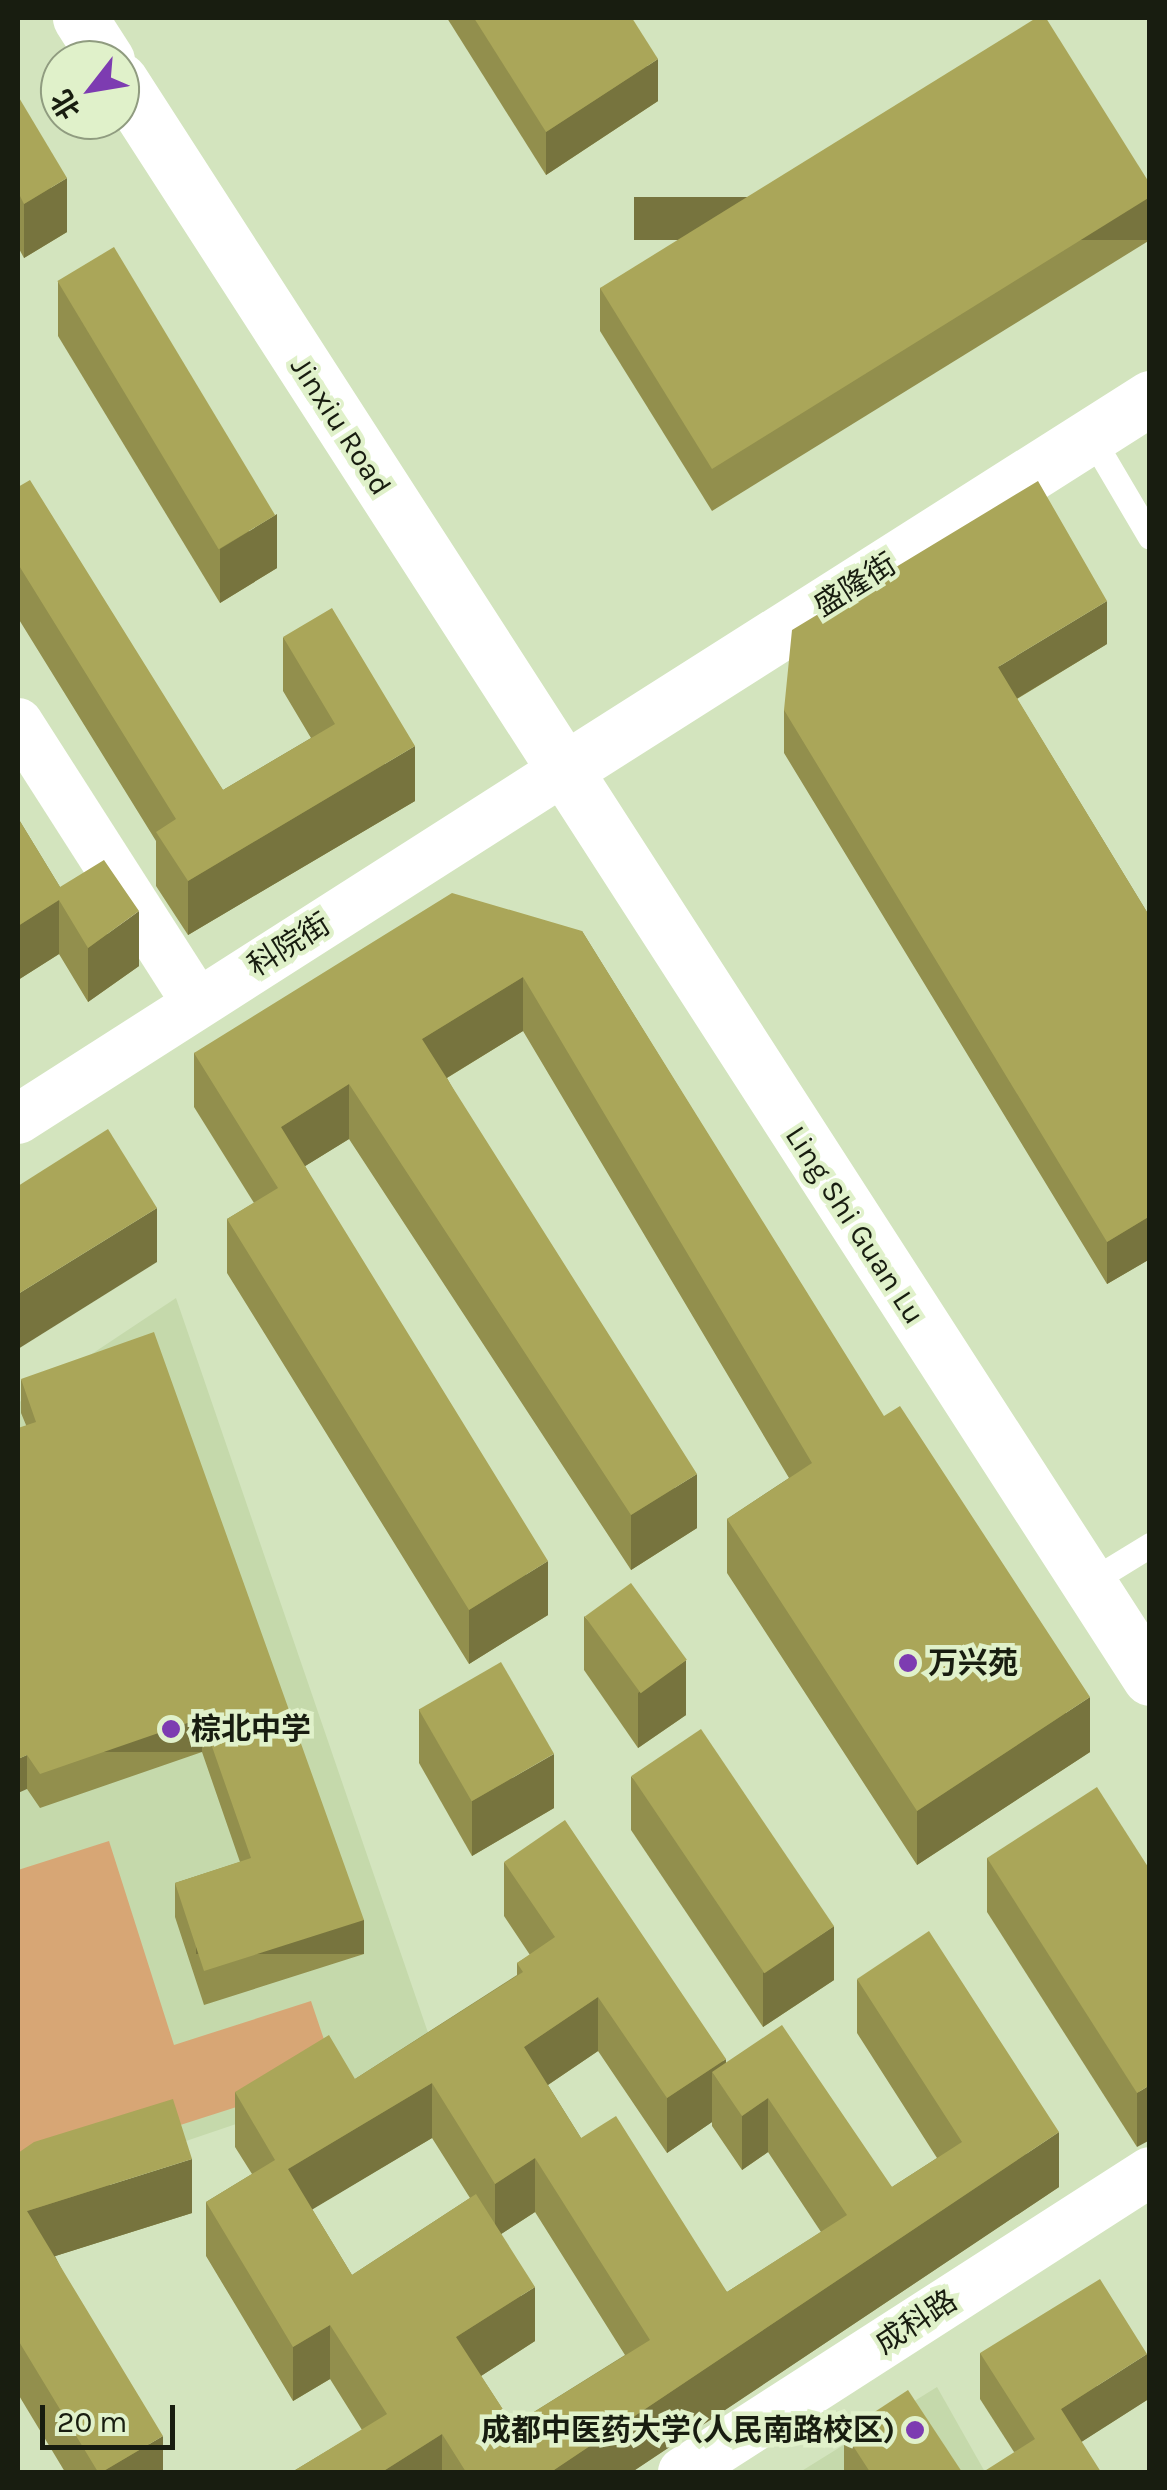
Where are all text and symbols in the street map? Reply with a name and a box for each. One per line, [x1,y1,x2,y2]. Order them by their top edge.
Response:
north arrow [40,40,140,140]
text: 北 [44,84,87,125]
street label: Jinxiu Road [283,350,399,502]
street label: 盛隆街 [807,546,903,624]
street label: 科院街 [241,906,337,984]
street label: Ling Shi Guan Lu [778,1119,932,1331]
place label: 万兴苑 [928,1645,1018,1681]
marker: 万兴苑 [897,1652,919,1674]
place label: 棕北中学 [191,1711,311,1747]
marker: 棕北中学 [160,1718,182,1740]
street label: 成科路 [868,2282,964,2362]
scale bar [45,2385,180,2447]
text: 20 m [57,2404,127,2440]
place label: 成都中医药大学(人民南路校区) [481,2412,895,2448]
marker: 成都中医药大学(人民南路校区) [904,2419,926,2441]

